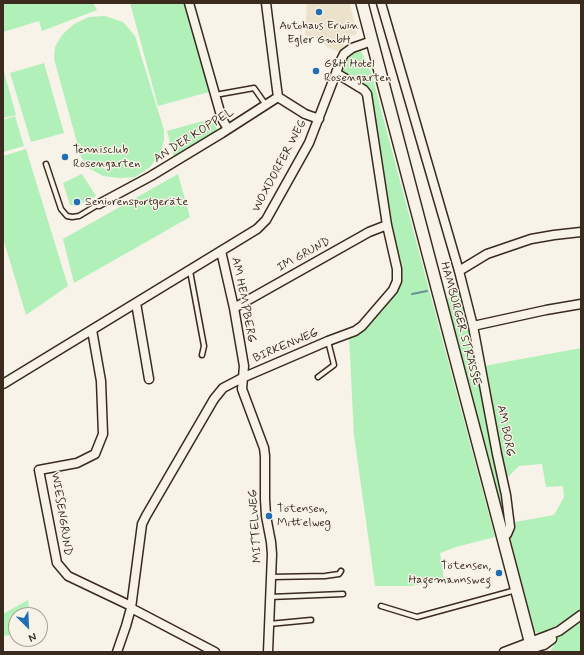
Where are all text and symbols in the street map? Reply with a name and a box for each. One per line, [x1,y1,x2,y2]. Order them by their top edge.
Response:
marker: Autohaus Erwin Egler GmbH [314,7,324,17]
place label: Autohaus Erwin Egler GmbH [279,19,359,47]
place label: G&H Hotel Rosengarten [324,57,391,85]
marker: G&H Hotel Rosengarten [311,66,321,76]
street label: AN DER KOPPEL [151,106,237,166]
street label: WOXDORFER WEG [250,117,310,215]
place label: Tennisclub Rosengarten [73,143,140,171]
marker: Tennisclub Rosengarten [60,152,70,162]
place label: Seniorensportgeräte [85,195,188,209]
marker: Seniorensportgeräte [72,197,82,207]
street label: IM GRUND [275,235,333,275]
street label: AM HEMPBERG [228,256,258,344]
street label: HAMBURGER STRASSE [437,260,483,388]
street label: BIRKENWEG [251,326,321,366]
street label: AM BORG [493,404,517,458]
street label: WIESENGRUND [47,471,75,557]
street label: MITTELWEG [246,489,266,563]
place label: Tötensen, Mittelweg [277,502,331,530]
marker: Tötensen, Mittelweg [264,511,274,521]
place label: Tötensen, Hagemannsweg [408,559,491,587]
marker: Tötensen, Hagemannsweg [494,568,504,578]
north arrow [8,607,48,647]
text: N [26,629,39,645]

